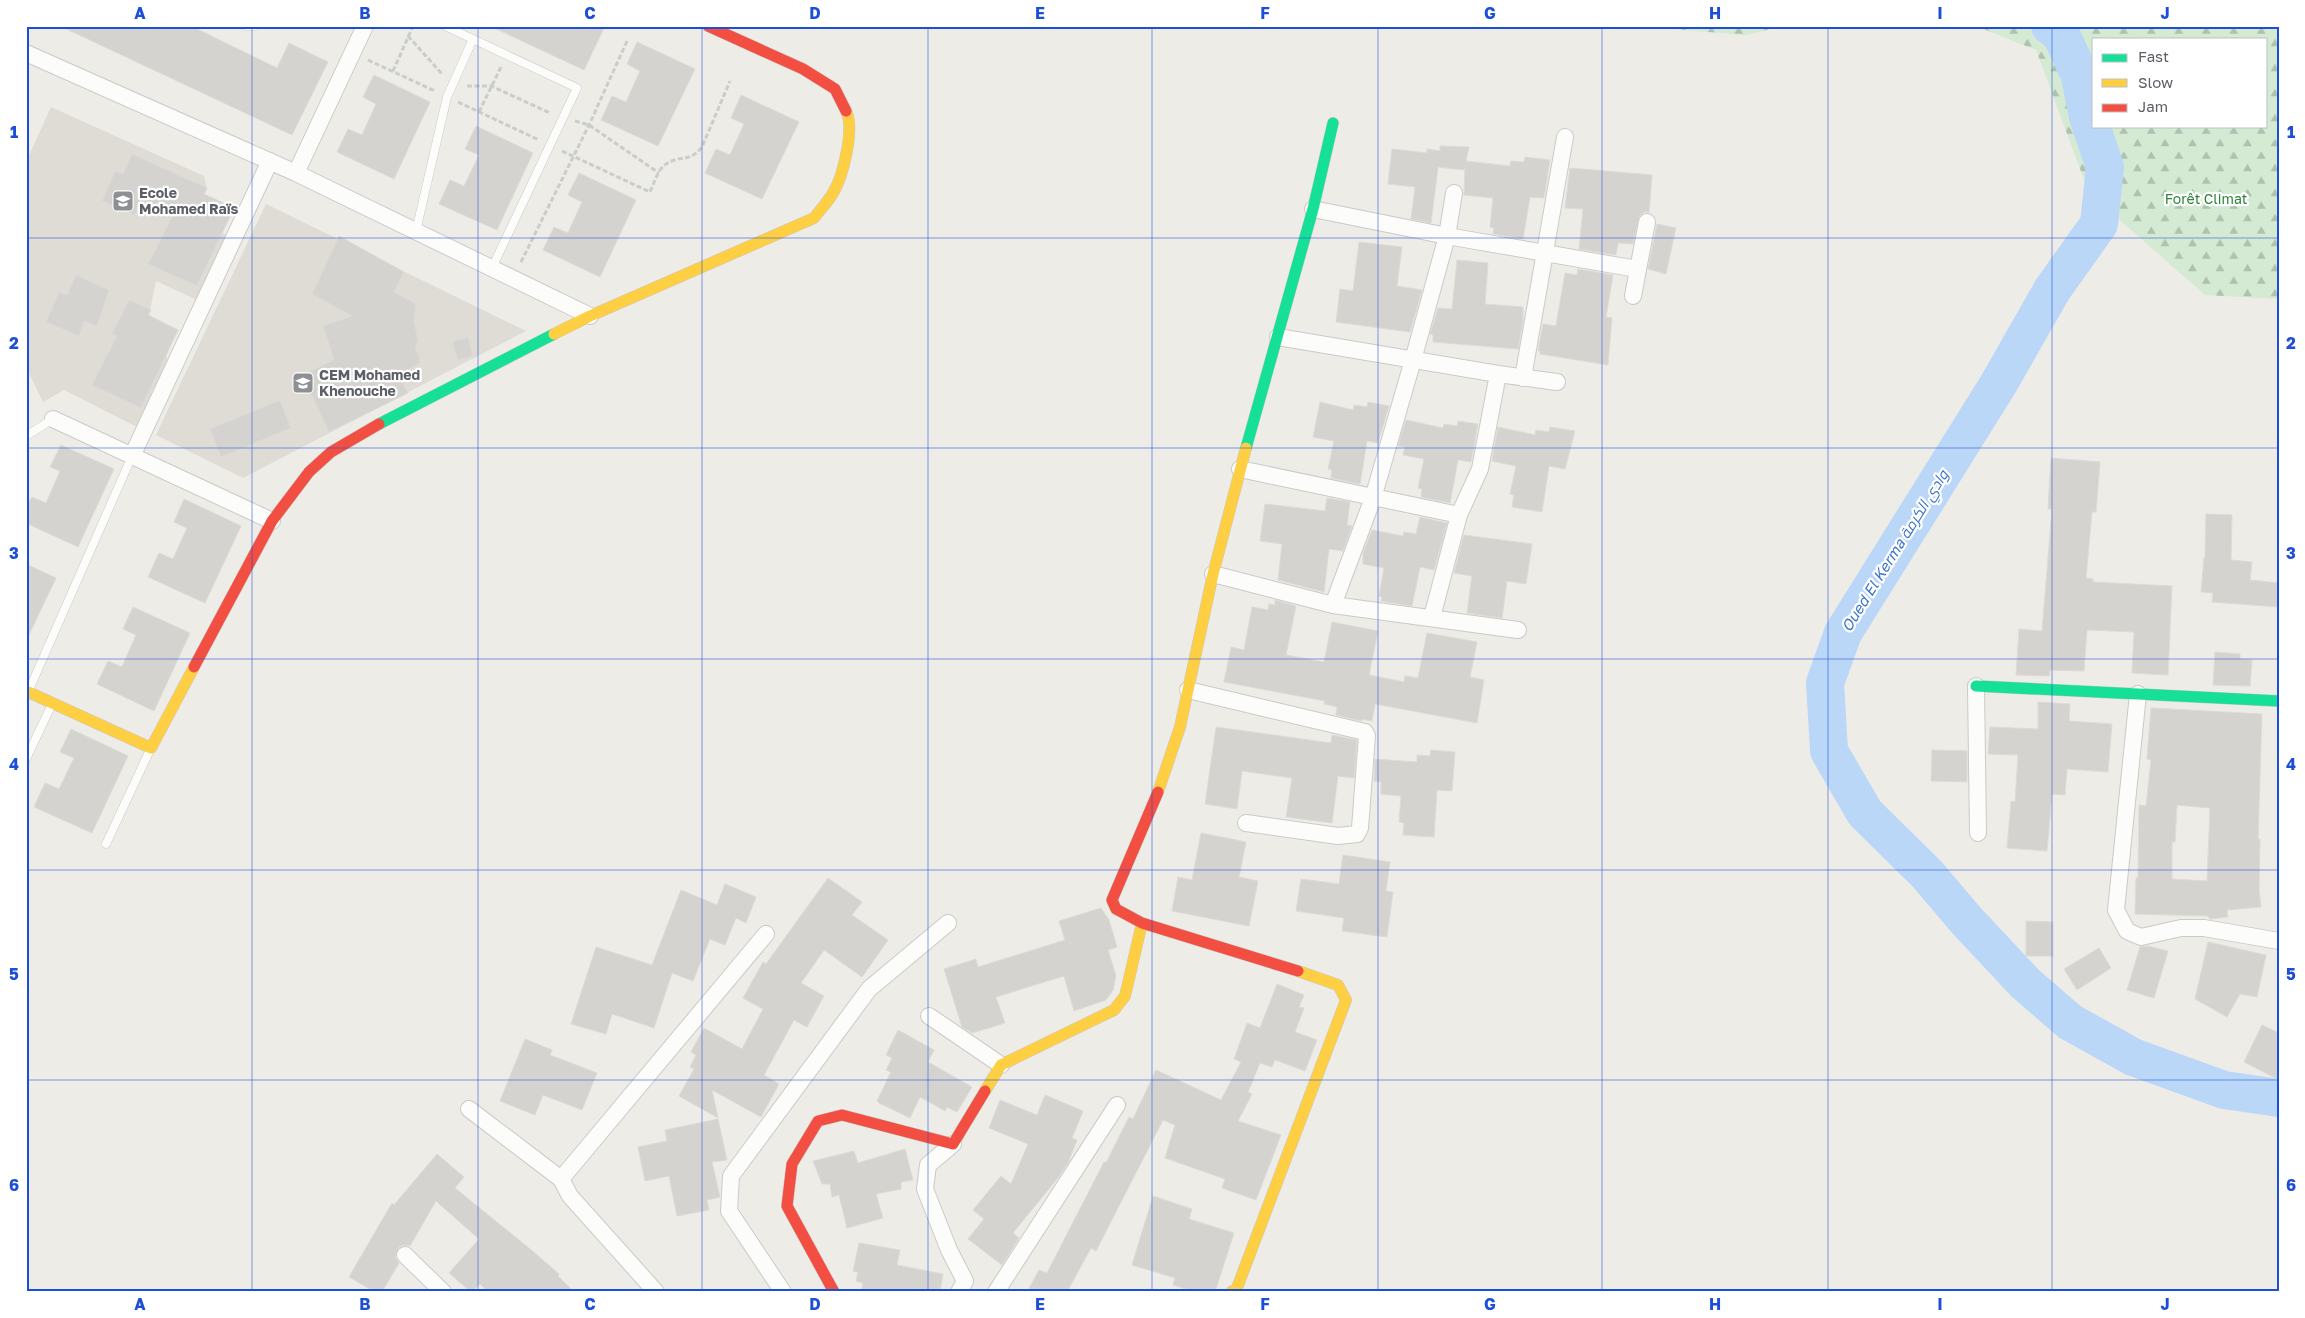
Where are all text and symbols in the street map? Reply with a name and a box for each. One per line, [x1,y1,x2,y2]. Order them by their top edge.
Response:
text: A [134,3,146,23]
text: B [359,3,371,23]
text: C [584,3,596,23]
text: D [809,3,821,23]
text: E [1035,3,1045,23]
text: F [1260,3,1270,23]
text: G [1484,3,1496,23]
text: H [1709,3,1721,23]
text: I [1937,3,1943,23]
text: J [2160,3,2170,23]
legend [2092,38,2268,128]
text: Fast [2138,47,2169,65]
text: Slow [2138,73,2173,91]
text: Jam [2138,97,2168,115]
text: 1 [10,122,18,142]
text: 1 [2287,122,2295,142]
place label: Ecole Mohamed Raïs [139,184,239,217]
school or university icon: Ecole Mohamed Raïs [111,189,135,213]
park label: Forêt Climat [2165,190,2247,207]
text: 2 [9,333,19,353]
text: 2 [2286,333,2296,353]
place label: CEM Mohamed Khenouche [319,366,420,399]
school or university icon: CEM Mohamed Khenouche [291,371,315,395]
water label: Oued El Kerma وادي الكرمة [1837,466,1955,637]
text: 3 [9,543,19,563]
text: 3 [2286,543,2296,563]
text: 4 [9,754,19,774]
text: 4 [2286,754,2296,774]
text: 5 [9,964,19,984]
text: 5 [2286,964,2296,984]
text: 6 [9,1175,19,1195]
text: 6 [2286,1175,2296,1195]
text: A [134,1294,146,1314]
text: B [359,1294,371,1314]
text: C [584,1294,596,1314]
text: D [809,1294,821,1314]
text: E [1035,1294,1045,1314]
text: F [1260,1294,1270,1314]
text: G [1484,1294,1496,1314]
text: H [1709,1294,1721,1314]
text: I [1937,1294,1943,1314]
text: J [2160,1294,2170,1314]

